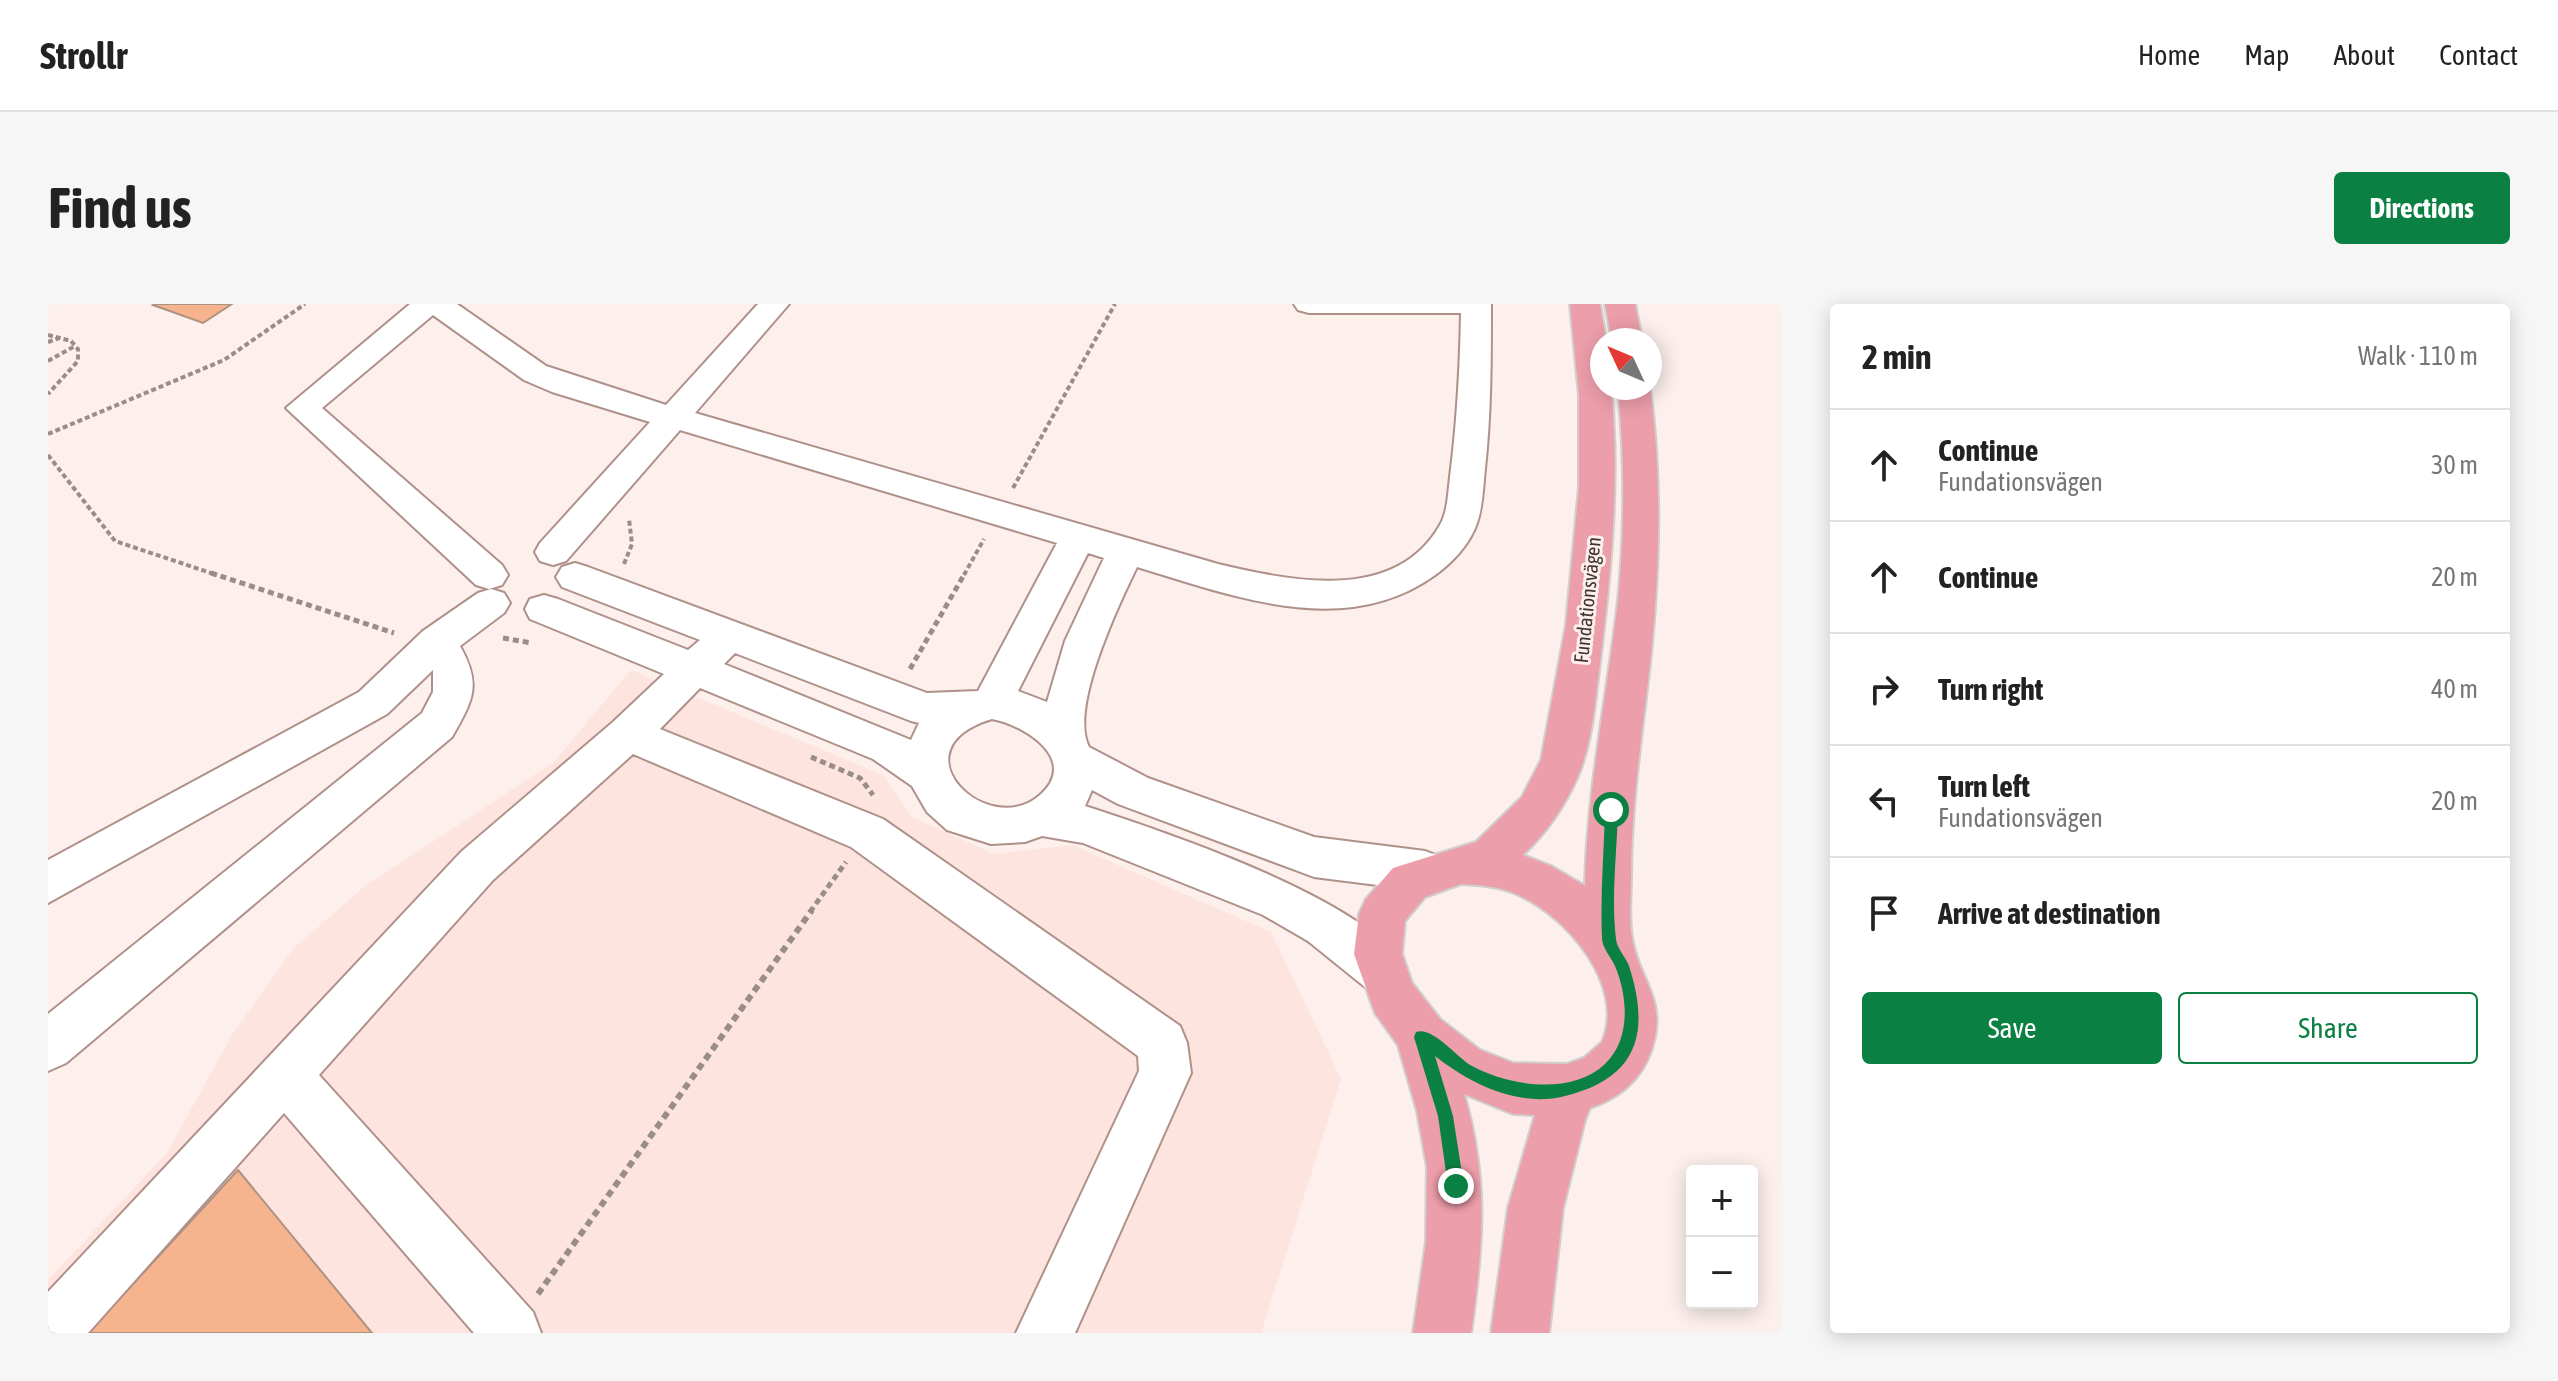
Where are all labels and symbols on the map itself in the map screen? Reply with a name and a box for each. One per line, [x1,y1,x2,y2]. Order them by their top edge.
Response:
north arrow [1590,328,1662,400]
street label: Fundationsvägen [1569,536,1605,664]
route start [1593,792,1629,828]
route end [1438,1168,1474,1204]

